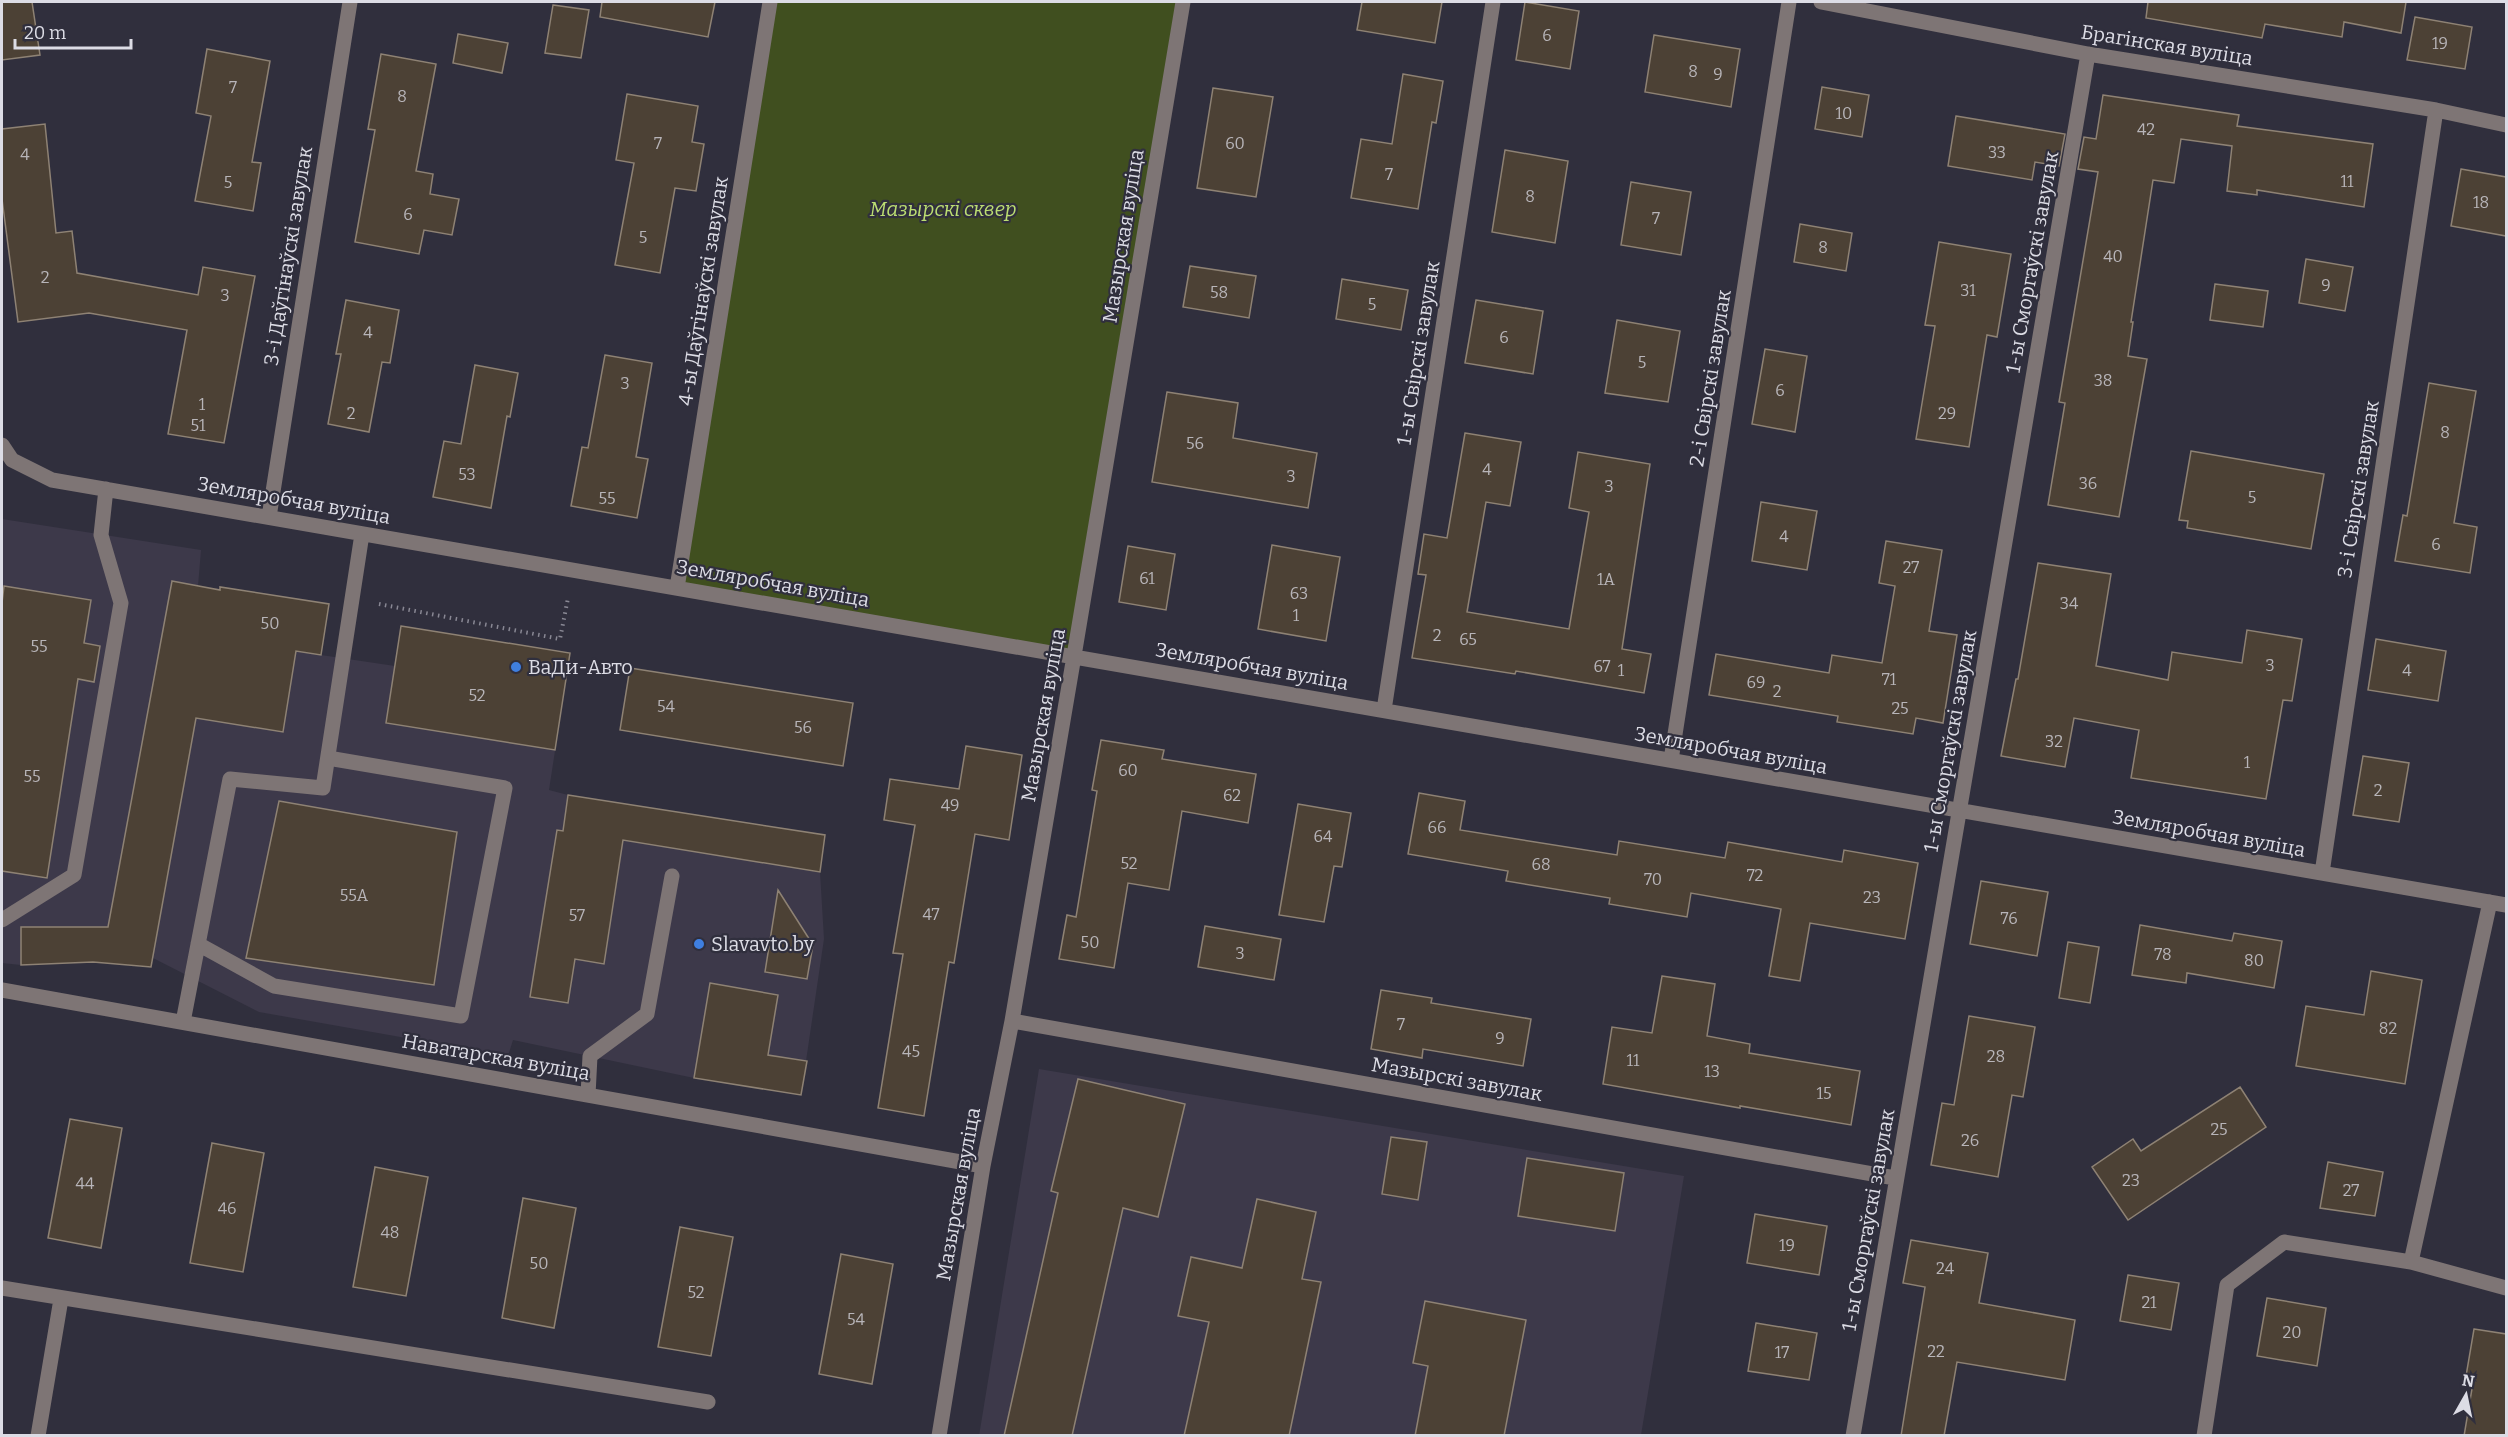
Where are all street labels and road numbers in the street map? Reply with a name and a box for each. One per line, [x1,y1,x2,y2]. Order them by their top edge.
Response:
street label: Брагінская вуліца [2080,20,2255,70]
street label: 3-і Даўгінаўскі завулак [259,144,317,367]
street label: Мазырская вуліца [1097,147,1149,325]
street label: 1-ы Сморгаўскі завулак [2001,149,2063,375]
street label: 4-ы Даўгінаўскі завулак [673,174,733,407]
street label: 1-ы Свірскі завулак [1392,259,1444,447]
street label: 2-і Свірскі завулак [1684,288,1736,468]
street label: 3-і Свірскі завулак [2332,398,2384,579]
street label: Земляробчая вуліца [196,471,392,529]
street label: Земляробчая вуліца [675,554,871,612]
street label: Мазырская вуліца [1016,626,1070,804]
street label: 1-ы Сморгаўскі завулак [1919,628,1981,854]
street label: Земляробчая вуліца [1154,637,1350,695]
street label: Земляробчая вуліца [1633,721,1829,779]
street label: Земляробчая вуліца [2111,804,2307,862]
street label: Наватарская вуліца [400,1029,592,1085]
street label: Мазырскі завулак [1370,1052,1545,1106]
street label: Мазырская вуліца [931,1105,985,1283]
street label: 1-ы Сморгаўскі завулак [1837,1107,1899,1333]

